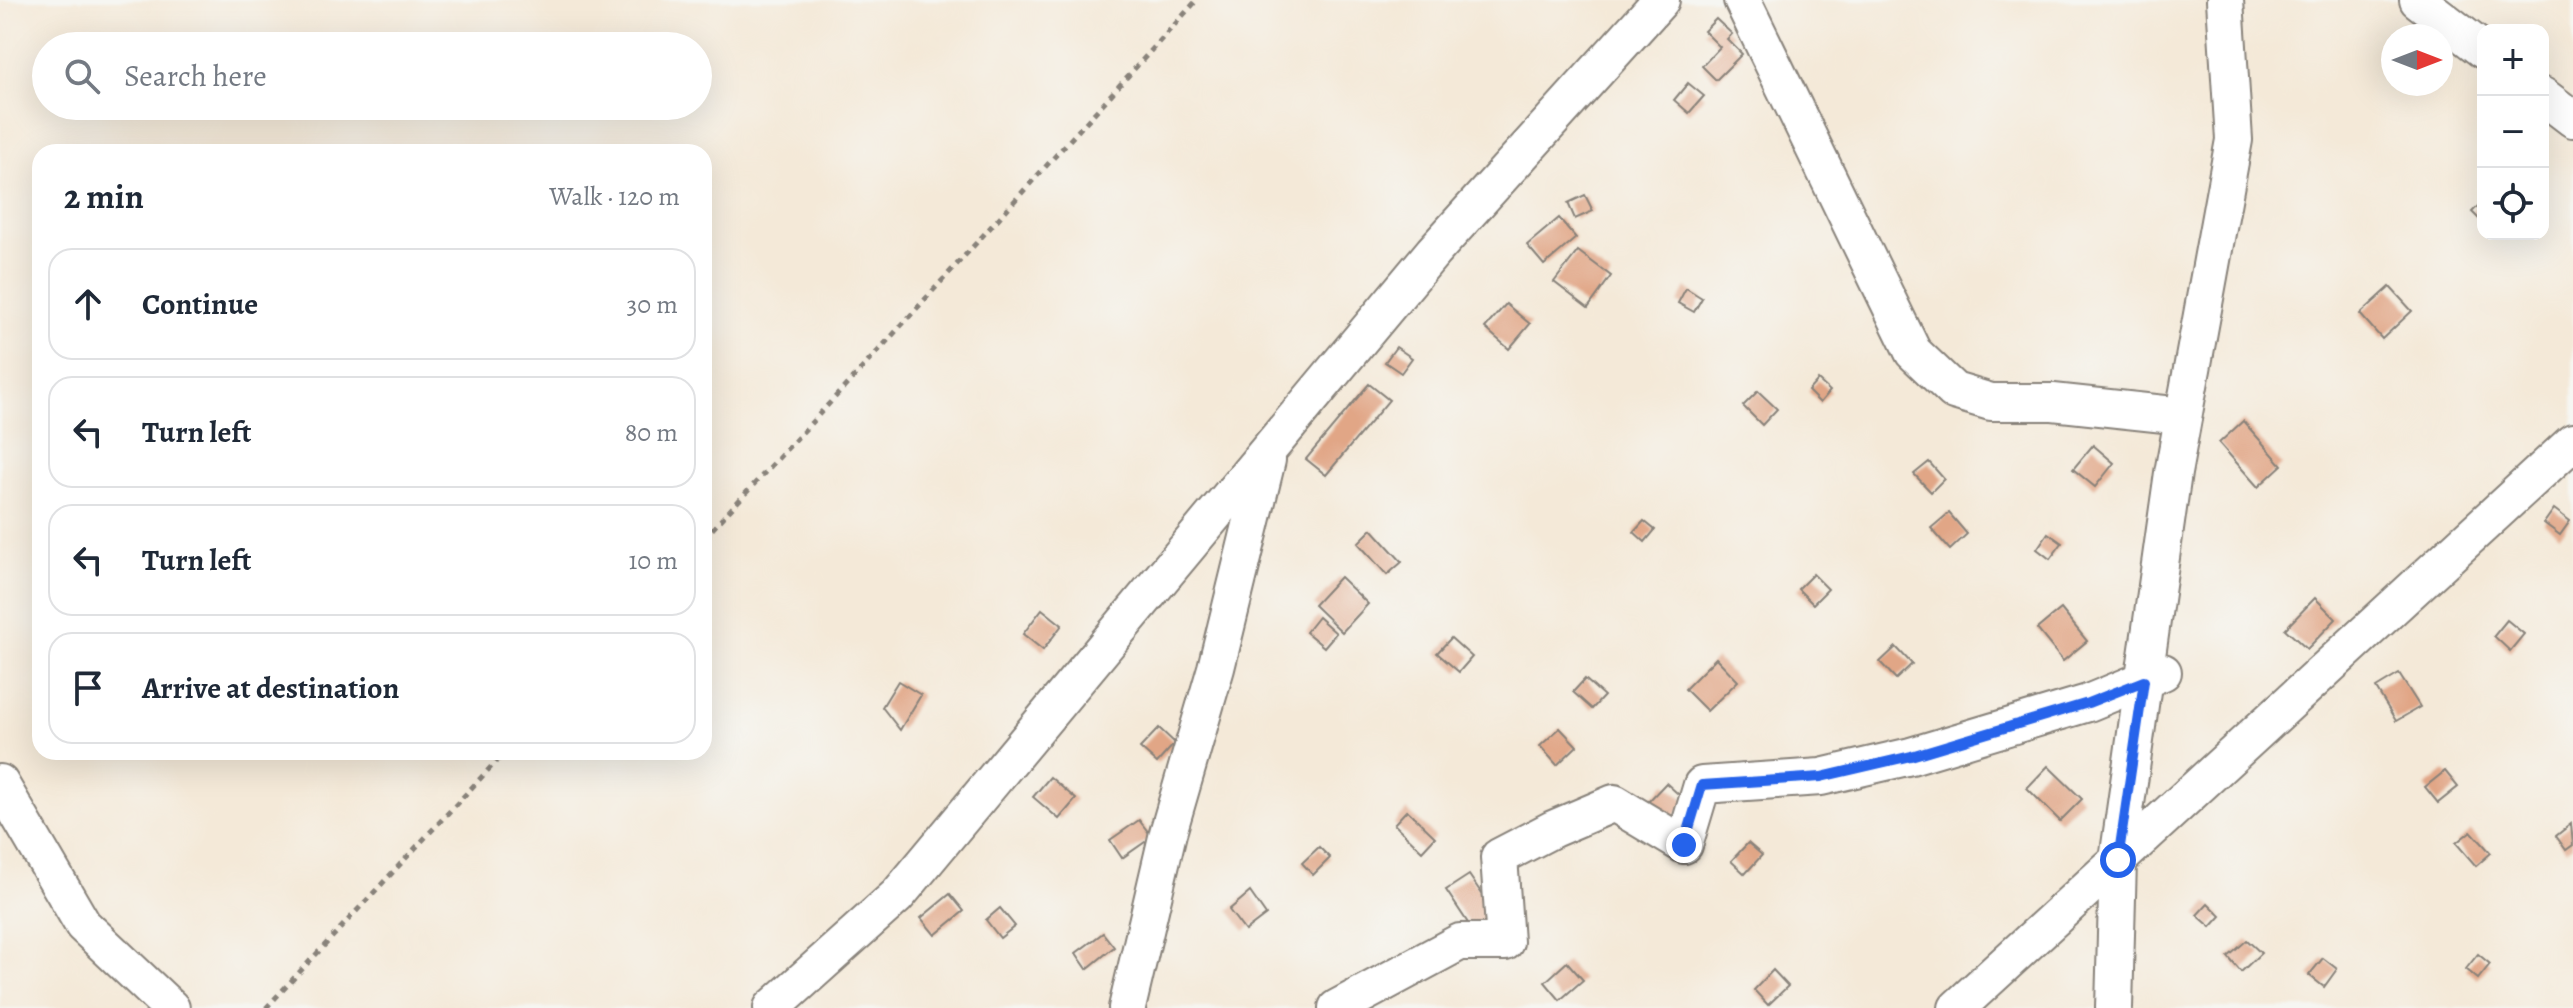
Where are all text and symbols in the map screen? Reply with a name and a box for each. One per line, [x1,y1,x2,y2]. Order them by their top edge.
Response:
north arrow [2381,24,2453,96]
map controls [2477,24,2549,240]
button: + [2477,24,2549,96]
search box [32,32,712,120]
icon: search [60,54,104,98]
text: Search here [124,56,267,96]
button: − [2477,96,2549,168]
button: locate [2477,168,2549,240]
text: 2 min [64,173,144,220]
text: Walk · 120 m [549,179,680,214]
icon: ahead [66,282,110,326]
text: Continue [142,284,258,324]
text: 30 m [627,287,678,322]
icon: left [66,410,110,454]
text: Turn left [142,412,251,452]
text: 80 m [625,415,678,450]
icon: left [66,538,110,582]
text: Turn left [142,540,251,580]
text: 10 m [628,543,678,578]
icon: arrive [66,666,110,710]
text: Arrive at destination [142,668,399,708]
route end [1666,827,1702,863]
route start [2100,842,2136,878]

